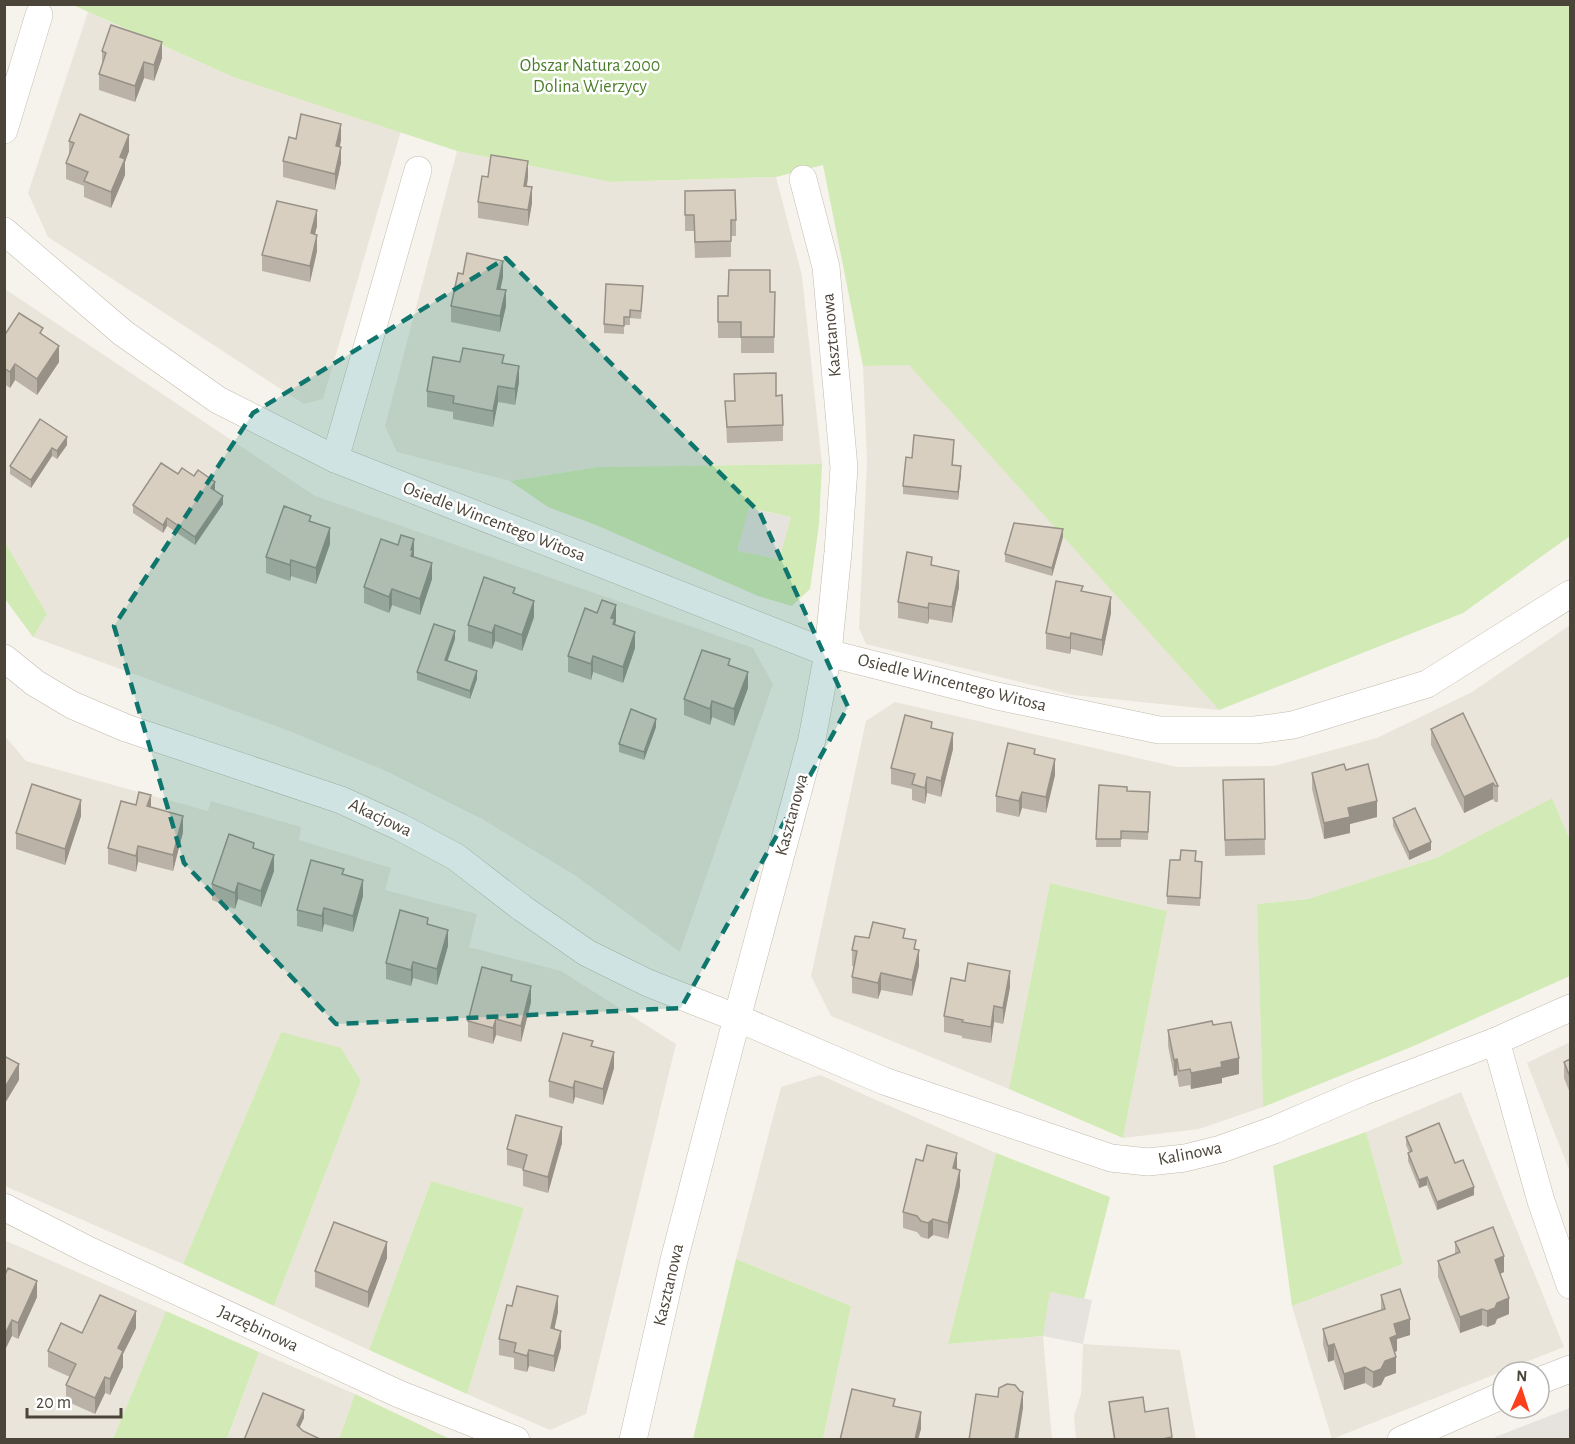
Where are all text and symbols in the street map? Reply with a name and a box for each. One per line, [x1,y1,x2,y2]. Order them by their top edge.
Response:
park label: Obszar Natura 2000 Dolina Wierzycy [520,57,660,96]
street label: Kasztanowa [819,292,845,378]
street label: Osiedle Wincentego Witosa [400,479,588,565]
street label: Osiedle Wincentego Witosa [856,651,1048,715]
street label: Kasztanowa [772,772,812,858]
street label: Akacjowa [346,796,414,840]
street label: Kalinowa [1156,1139,1224,1169]
street label: Kasztanowa [651,1242,687,1328]
street label: Jarzębinowa [215,1303,301,1355]
north arrow [1491,1360,1551,1420]
text: N [1516,1368,1528,1384]
scale bar [27,1381,122,1419]
text: 20 m [36,1394,71,1412]

